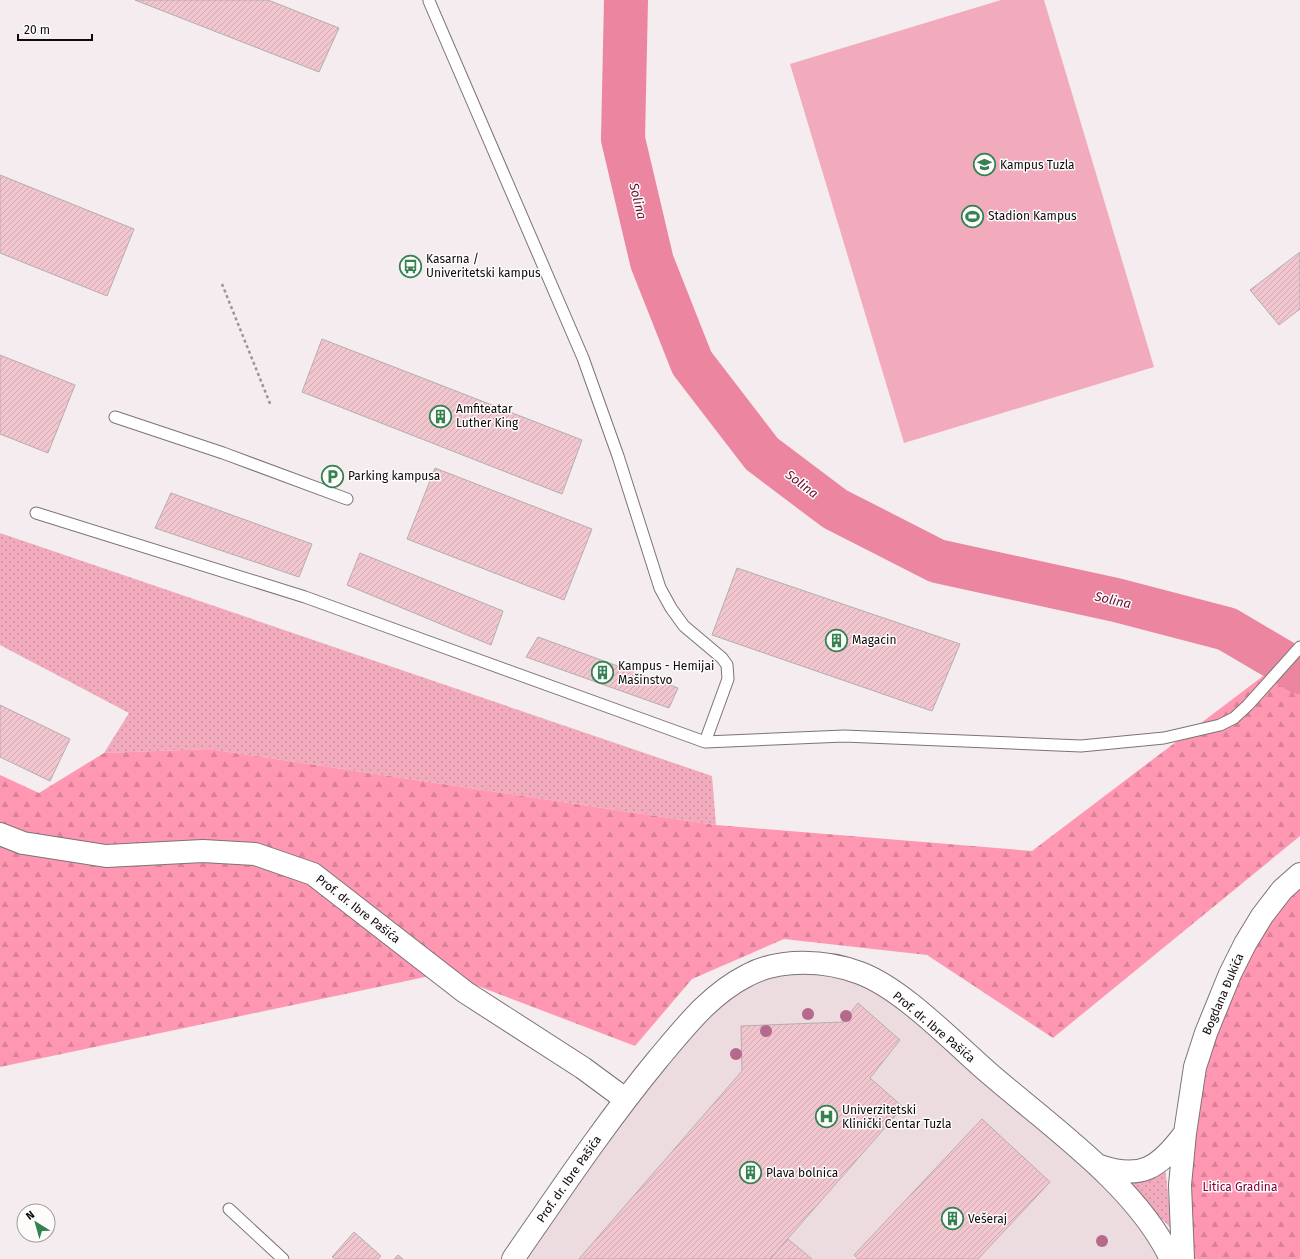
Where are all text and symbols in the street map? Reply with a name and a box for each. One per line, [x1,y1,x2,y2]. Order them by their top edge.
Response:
scale bar [18,16,92,42]
text: 20 m [24,23,50,37]
school or university icon: Kampus Tuzla [972,152,998,178]
place label: Kampus Tuzla [1000,158,1075,172]
water label: Solina [626,180,650,221]
sports icon: Stadion Kampus [959,203,985,229]
place label: Stadion Kampus [988,209,1077,223]
place label: Kasarna / Univeritetski kampus [426,252,541,280]
bus stop icon: Kasarna / Univeritetski kampus [397,253,423,279]
place label: Amfiteatar Luther King [456,402,519,430]
building icon: Amfiteatar Luther King [428,403,454,429]
parking icon: Parking kampusa [319,463,345,489]
water label: Solina [782,466,821,501]
place label: Parking kampusa [348,469,440,483]
water label: Solina [1092,588,1133,611]
building icon: Magacin [823,627,849,653]
place label: Magacin [852,633,896,647]
place label: Kampus - Hemijai Mašinstvo [618,659,714,687]
building icon: Kampus - Hemijai Mašinstvo [590,660,616,686]
street label: Prof. dr. Ibre Pašića [313,872,403,946]
street label: Bogdana Đukića [1199,951,1247,1037]
street label: Prof. dr. Ibre Pašića [890,989,978,1065]
place label: Univerzitetski Klinički Centar Tuzla [842,1103,951,1131]
hospital icon: Univerzitetski Klinički Centar Tuzla [814,1104,840,1130]
street label: Prof. dr. Ibre Pašića [534,1133,604,1225]
building icon: Plava bolnica [737,1160,763,1186]
place label: Plava bolnica [766,1166,838,1180]
park label: Litica Gradina [1203,1180,1277,1194]
north arrow [16,1203,56,1243]
building icon: Vešeraj [939,1206,965,1232]
text: N [23,1208,37,1223]
place label: Vešeraj [968,1212,1007,1226]

